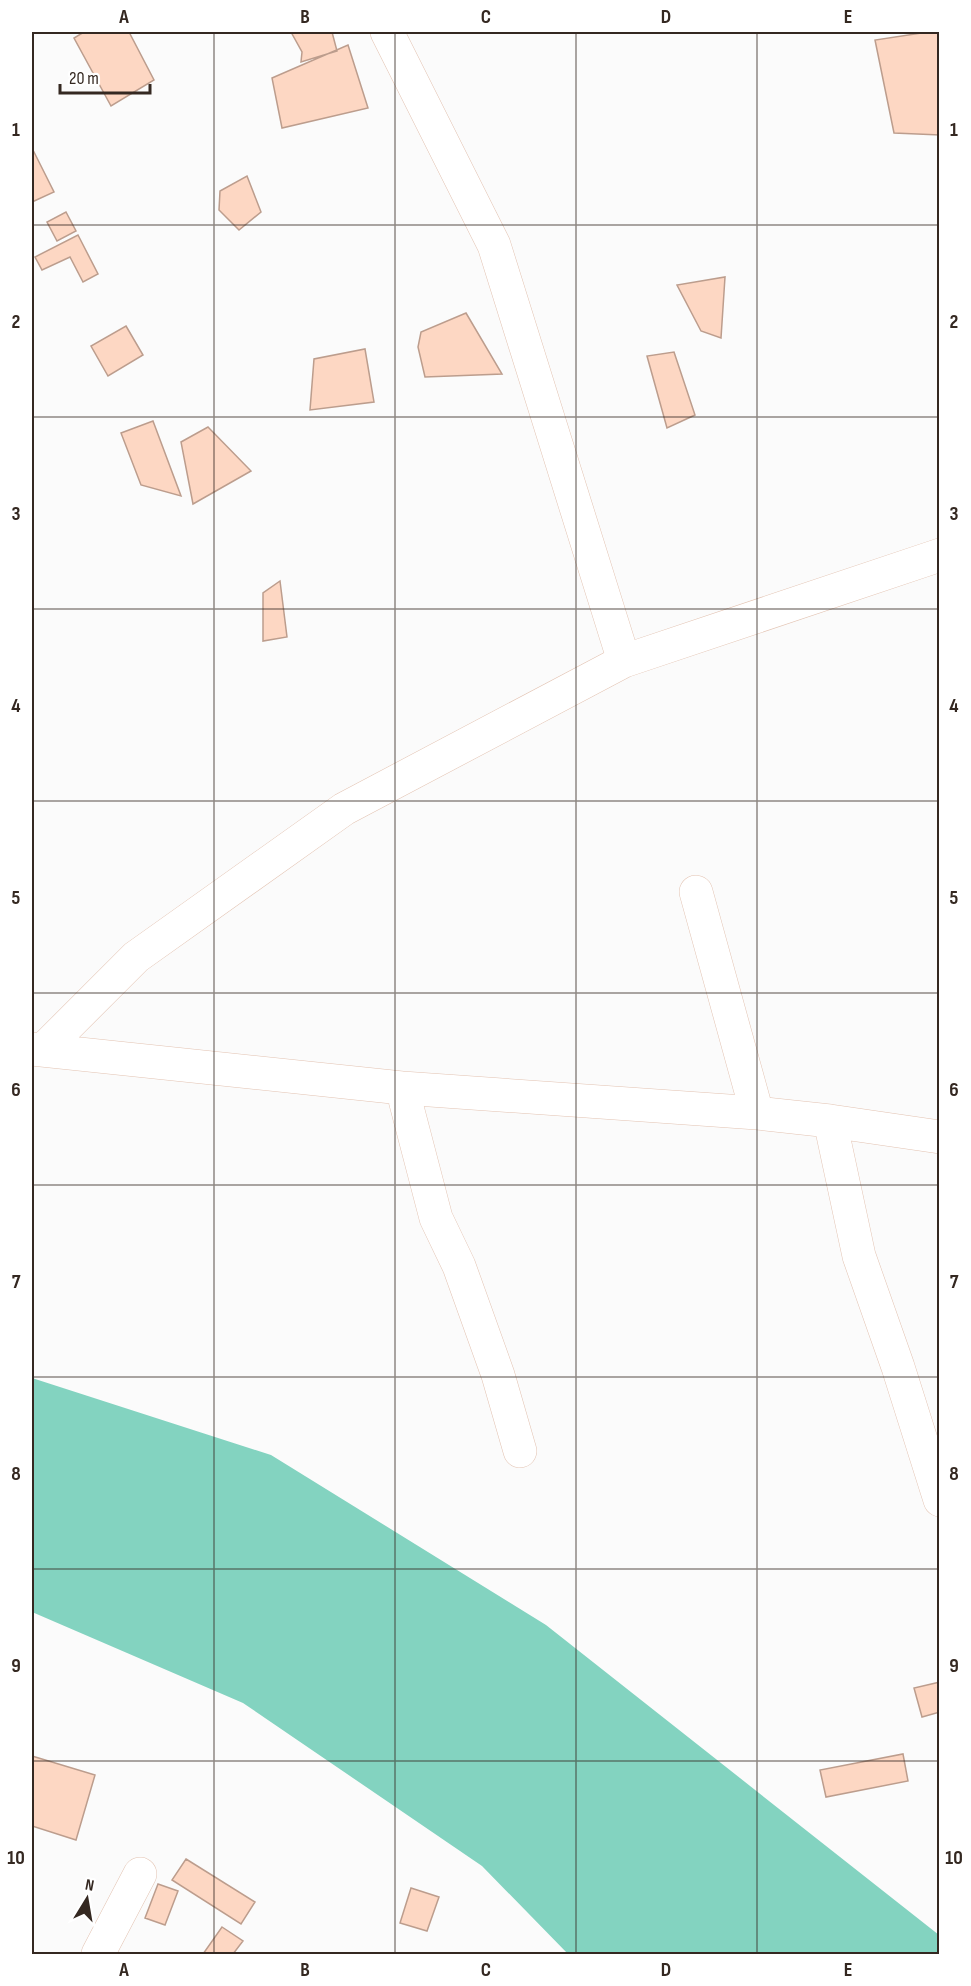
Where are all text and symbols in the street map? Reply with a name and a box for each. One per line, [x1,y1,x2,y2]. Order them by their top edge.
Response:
text: A [118,5,129,29]
text: B [300,5,310,29]
text: C [481,5,491,29]
text: D [661,5,671,29]
text: E [844,5,852,29]
scale bar [60,57,150,95]
text: 20 m [69,68,99,89]
text: 1 [12,118,20,142]
text: 1 [950,118,958,142]
text: 2 [12,310,20,334]
text: 2 [950,310,958,334]
text: 3 [12,502,21,526]
text: 3 [950,502,959,526]
text: 4 [11,694,21,718]
text: 4 [949,694,959,718]
text: 5 [12,886,21,910]
text: 5 [950,886,959,910]
text: 6 [11,1078,21,1102]
text: 6 [949,1078,959,1102]
text: 7 [12,1270,21,1294]
text: 7 [950,1270,959,1294]
text: 8 [11,1462,21,1486]
text: 8 [949,1462,959,1486]
text: 9 [11,1654,21,1678]
text: 9 [949,1654,959,1678]
text: 10 [7,1846,25,1870]
text: 10 [945,1846,963,1870]
north arrow [57,1869,117,1929]
text: N [84,1876,96,1896]
text: A [118,1958,129,1982]
text: B [300,1958,310,1982]
text: C [481,1958,491,1982]
text: D [661,1958,671,1982]
text: E [844,1958,852,1982]

